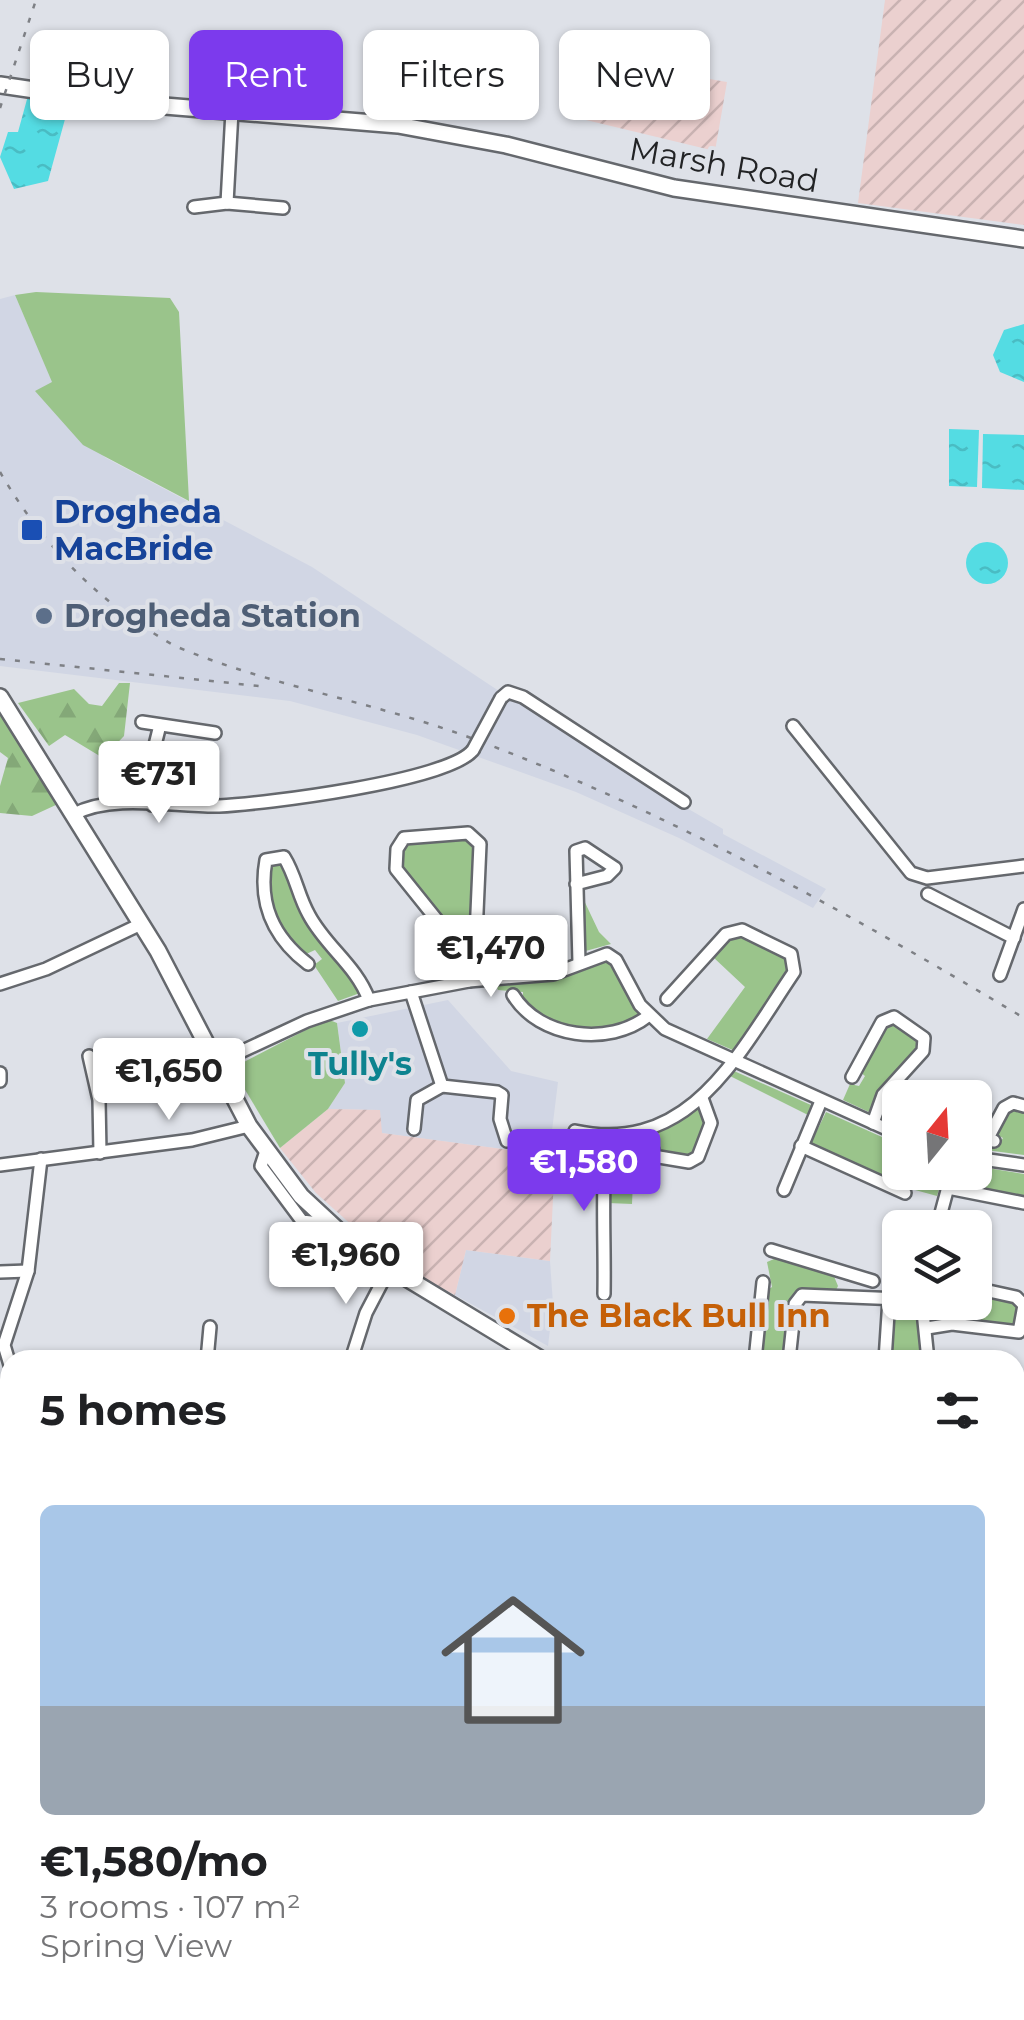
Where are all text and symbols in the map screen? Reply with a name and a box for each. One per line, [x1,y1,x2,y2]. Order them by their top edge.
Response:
chip: Buy [30,30,169,120]
chip: Rent [189,30,343,120]
chip: Filters [363,30,539,120]
chip: New [559,30,710,120]
street label: Marsh Road [626,129,822,200]
place label: Drogheda MacBride [54,492,222,568]
marker: Drogheda MacBride [19,517,45,543]
place label: Drogheda Station [64,596,361,635]
marker: Drogheda Station [33,605,55,627]
pin: €731 [100,741,218,826]
text: €731 [120,754,198,793]
pin: €1,470 [410,915,572,1000]
text: €1,470 [437,928,545,967]
marker: Tully's [349,1018,371,1040]
pin: €1,650 [88,1038,250,1123]
place label: Tully's [308,1044,412,1083]
text: €1,650 [115,1051,223,1090]
north arrow [882,1080,992,1190]
map controls [882,1080,992,1320]
pin: €1,580 [503,1129,665,1214]
text: €1,580 [529,1142,639,1181]
button: layers [882,1210,992,1320]
pin: €1,960 [265,1222,427,1307]
text: €1,960 [291,1235,401,1274]
place label: The Black Bull Inn [527,1296,831,1335]
marker: The Black Bull Inn [496,1305,518,1327]
icon: filters [930,1383,985,1438]
text: 5 homes [40,1384,227,1436]
icon: home [423,1570,603,1750]
text: €1,580/mo [40,1835,268,1887]
text: 3 rooms · 107 m² [40,1887,301,1926]
text: Spring View [40,1926,232,1965]

